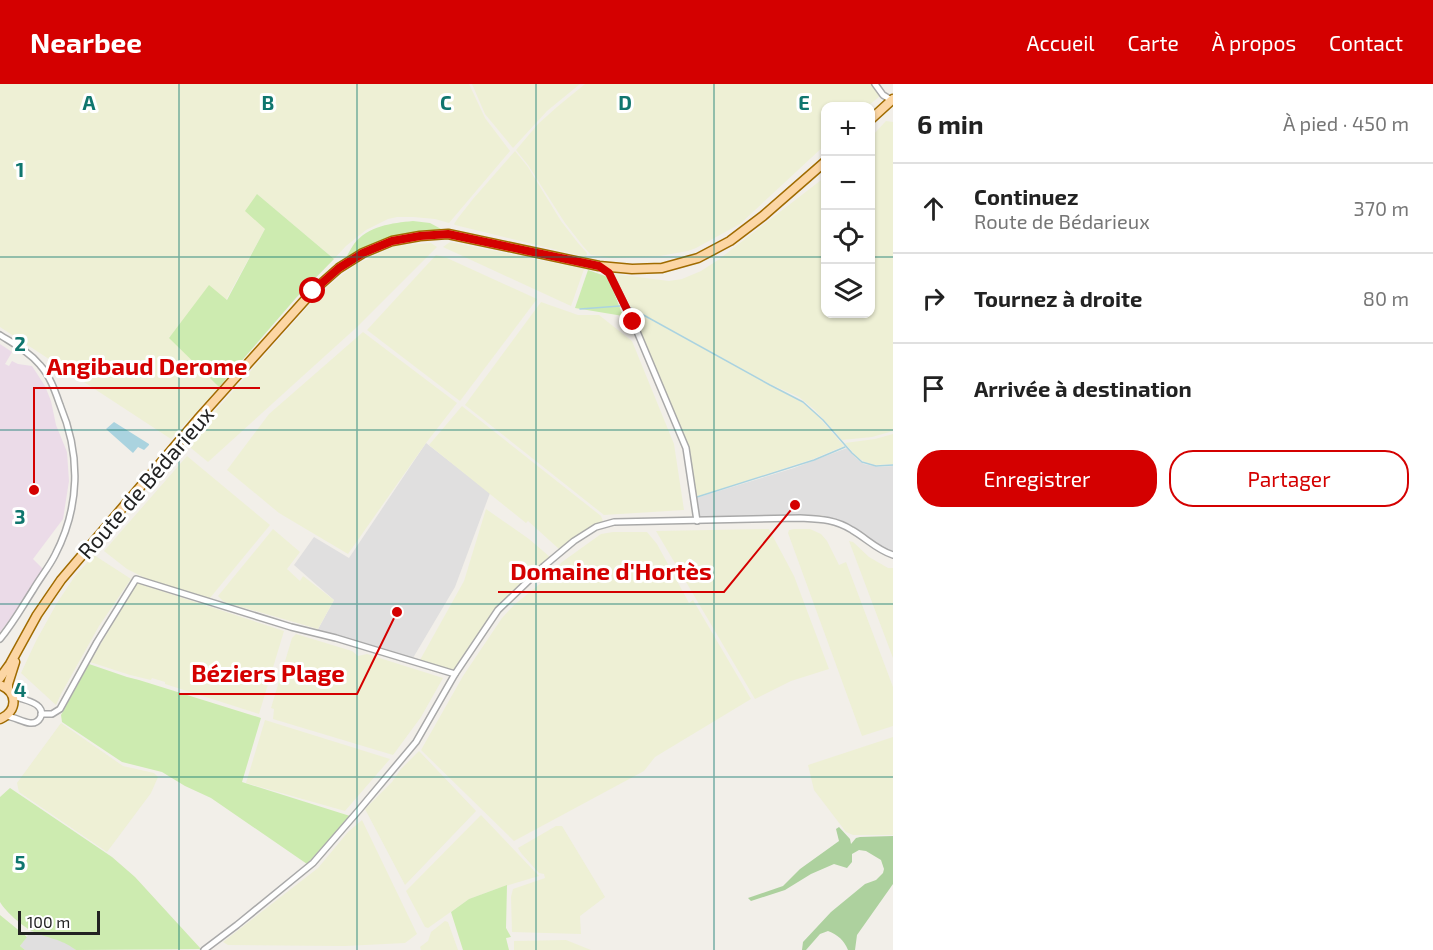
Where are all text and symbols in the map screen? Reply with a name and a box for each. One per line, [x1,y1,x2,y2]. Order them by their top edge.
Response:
text: Nearbee [30,25,142,59]
text: Accueil [1026,30,1095,55]
text: Carte [1128,30,1179,55]
text: À propos [1212,30,1296,55]
text: Contact [1329,30,1403,55]
text: A [82,90,96,114]
text: B [262,90,274,114]
text: C [440,90,452,114]
text: D [618,90,632,114]
text: E [798,90,810,114]
map controls [821,102,875,318]
button: + [821,102,875,156]
text: 6 min [917,108,984,139]
text: À pied · 450 m [1283,111,1409,135]
button: − [821,156,875,210]
text: 1 [16,157,24,181]
text: Continuez [974,183,1078,209]
icon: ahead [917,192,950,225]
text: 370 m [1354,196,1409,220]
text: Route de Bédarieux [974,209,1150,233]
button: locate [821,210,875,264]
button: layers [821,264,875,318]
route start [299,277,325,303]
icon: right [917,282,950,315]
text: Tournez à droite [974,285,1143,311]
text: 80 m [1363,286,1409,310]
route end [619,308,645,334]
text: 2 [14,331,26,355]
callout: Angibaud Derome [34,346,260,388]
text: Angibaud Derome [46,351,248,380]
icon: arrive [917,372,950,405]
text: Arrivée à destination [974,375,1192,401]
street label: Route de Bédarieux [72,400,218,563]
button: Enregistrer [917,450,1157,507]
button: Partager [1169,450,1409,507]
text: 3 [14,504,26,528]
callout: Domaine d'Hortès [498,550,724,592]
text: Domaine d'Hortès [510,556,712,585]
callout: Béziers Plage [179,652,357,694]
text: Béziers Plage [191,658,345,687]
text: 4 [14,677,27,701]
text: 5 [14,850,26,874]
scale bar [18,908,100,936]
text: 100 m [27,912,70,931]

